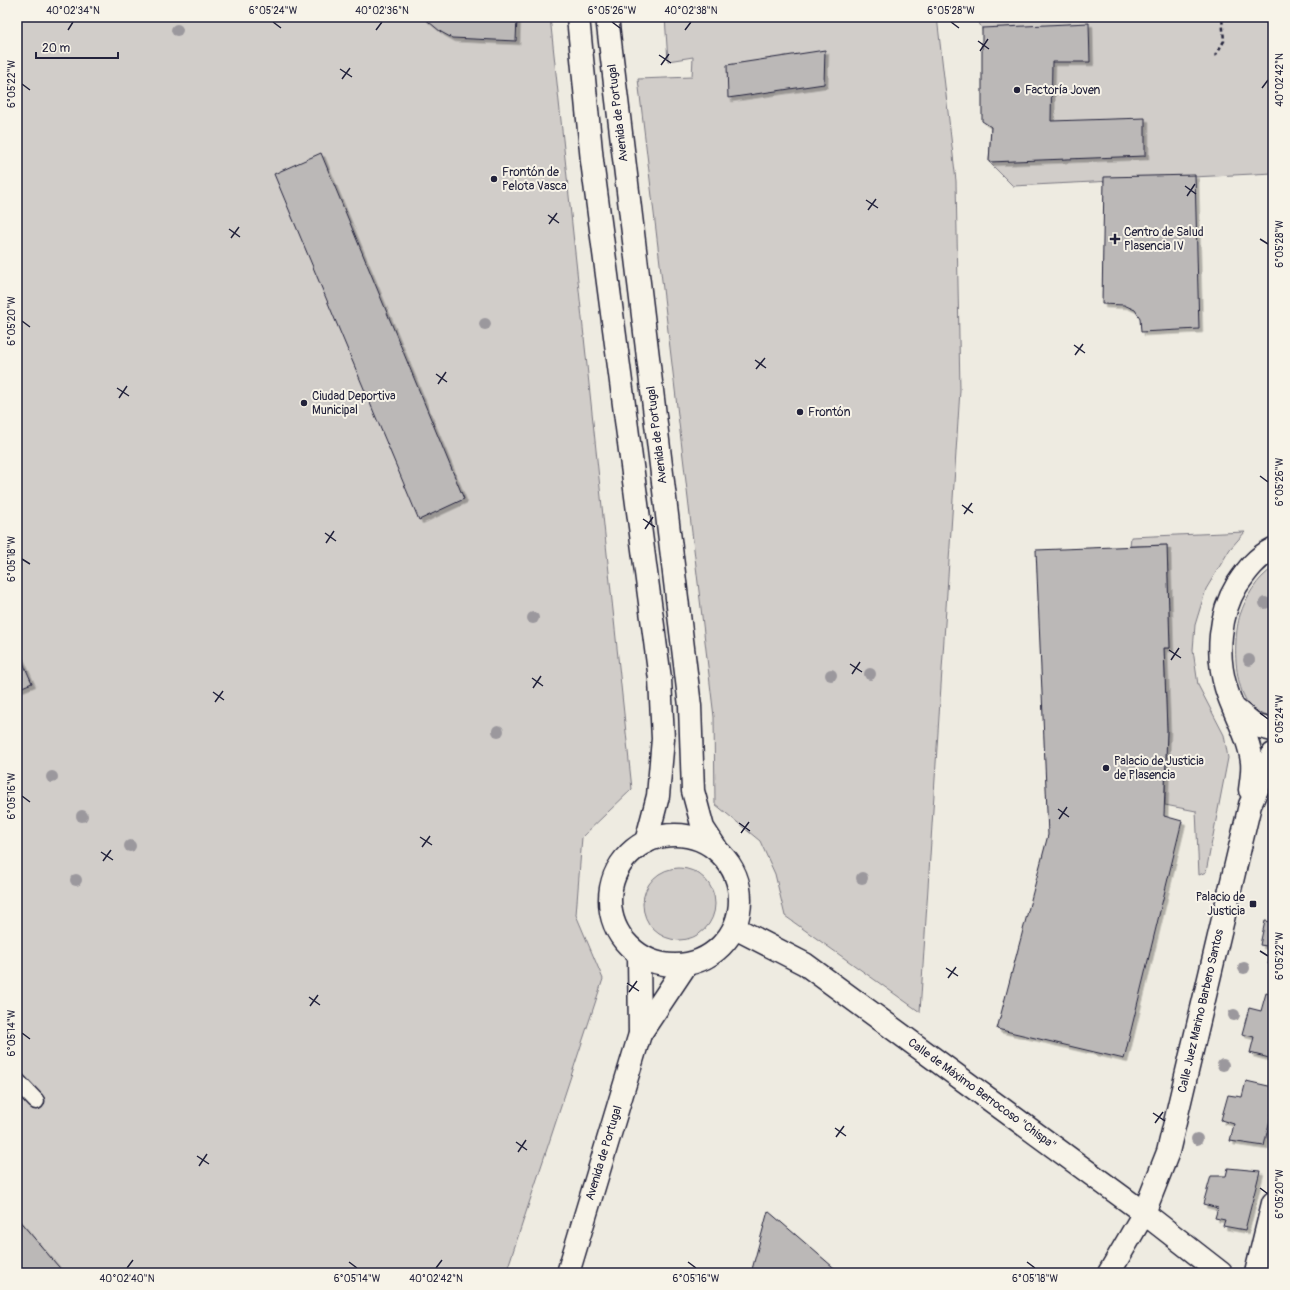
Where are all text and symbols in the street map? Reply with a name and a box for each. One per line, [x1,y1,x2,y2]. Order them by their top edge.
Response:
text: 40°02'34"N [46,5,100,17]
text: 6°05'24"W [249,5,298,17]
text: 40°02'36"N [355,5,409,17]
text: 6°05'26"W [588,5,637,17]
text: 40°02'38"N [665,5,718,17]
text: 6°05'28"W [927,5,975,17]
scale bar [36,34,118,60]
text: 20 m [42,41,71,56]
text: 40°02'42"N [1274,53,1286,107]
text: 6°05'22"W [6,59,18,108]
street label: Avenida de Portugal [605,63,631,163]
place label: Factoría Joven [1025,83,1101,98]
marker: Factoría Joven [1012,85,1022,95]
place label: Frontón de Pelota Vasca [502,165,567,194]
marker: Frontón de Pelota Vasca [489,174,499,184]
text: 6°05'28"W [1274,220,1286,268]
place label: Centro de Salud Plasencia IV [1124,225,1204,254]
marker: Centro de Salud Plasencia IV [1109,233,1121,245]
text: 6°05'20"W [6,296,18,346]
street label: Avenida de Portugal [644,385,670,485]
place label: Ciudad Deportiva Municipal [312,389,396,418]
marker: Ciudad Deportiva Municipal [299,398,309,408]
place label: Frontón [808,405,851,420]
marker: Frontón [795,407,805,417]
text: 6°05'26"W [1274,457,1286,506]
text: 6°05'18"W [6,536,18,582]
text: 6°05'24"W [1274,694,1286,743]
place label: Palacio de Justicia de Plasencia [1114,754,1204,783]
marker: Palacio de Justicia de Plasencia [1101,763,1111,773]
text: 6°05'16"W [6,772,18,819]
place label: Palacio de Justicia [1196,890,1245,919]
marker: Palacio de Justicia [1248,899,1258,909]
street label: Calle Juez Marino Barbero Santos [1175,927,1227,1094]
text: 6°05'22"W [1274,931,1286,980]
text: 6°05'14"W [6,1009,18,1056]
street label: Calle de Máximo Berrocoso "Chispa" [905,1035,1059,1153]
street label: Avenida de Portugal [582,1104,626,1202]
text: 6°05'20"W [1274,1169,1286,1219]
text: 40°02'40"N [100,1273,155,1285]
text: 6°05'14"W [334,1273,381,1285]
text: 40°02'42"N [409,1273,463,1285]
text: 6°05'16"W [673,1273,720,1285]
text: 6°05'18"W [1012,1273,1058,1285]

